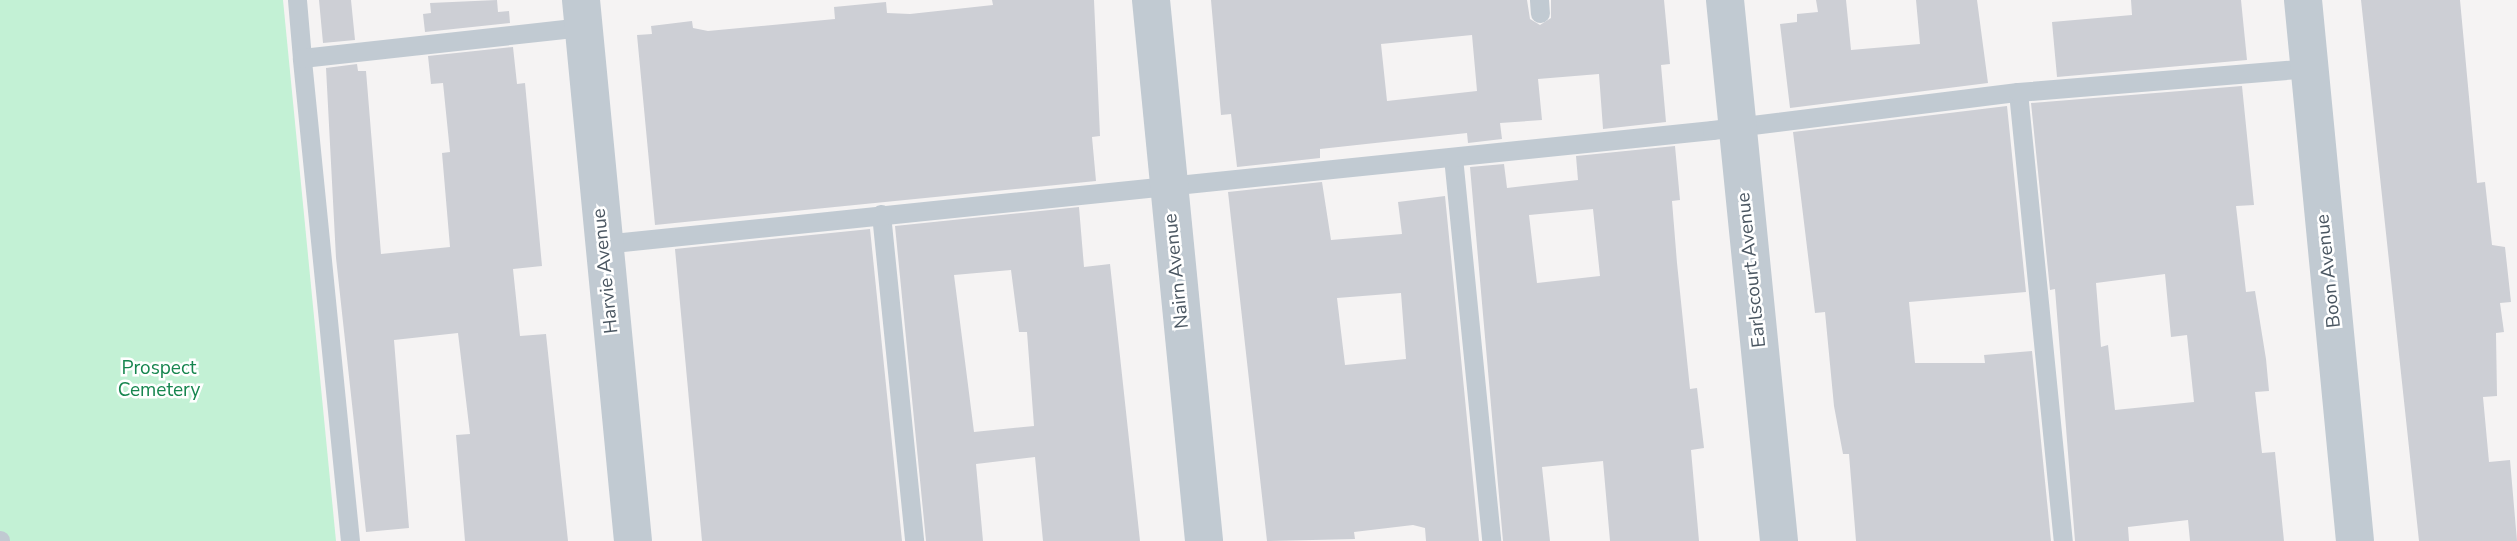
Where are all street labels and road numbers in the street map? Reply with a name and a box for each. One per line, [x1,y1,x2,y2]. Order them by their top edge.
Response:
street label: Earlscourt Avenue [1733,191,1771,349]
street label: Harvie Avenue [588,207,624,335]
street label: Nairn Avenue [1160,212,1194,330]
street label: Boon Avenue [2312,213,2346,329]

